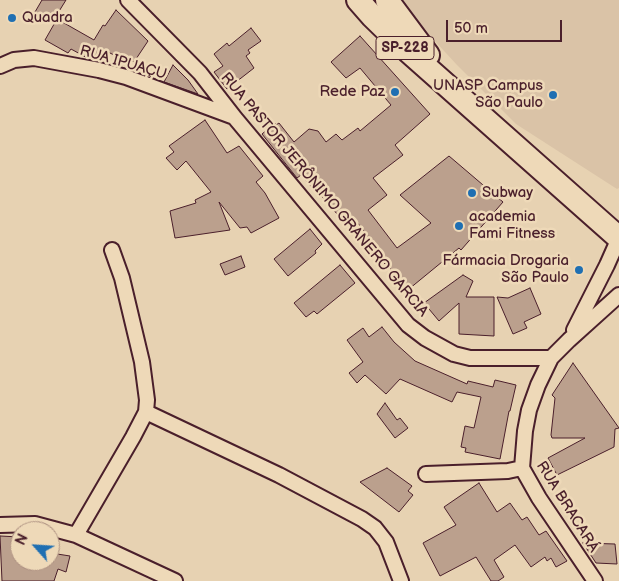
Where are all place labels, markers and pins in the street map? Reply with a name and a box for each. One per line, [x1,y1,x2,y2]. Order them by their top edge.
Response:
place label: Quadra [22,9,73,27]
marker: Quadra [6,12,18,24]
place label: UNASP Campus São Paulo [433,77,543,112]
place label: Rede Paz [319,83,385,101]
marker: Rede Paz [389,86,401,98]
marker: UNASP Campus São Paulo [547,89,559,101]
place label: Subway [482,184,533,202]
marker: Subway [466,187,478,199]
place label: academia Fami Fitness [469,208,555,243]
marker: academia Fami Fitness [453,220,465,232]
place label: Fármacia Drogaria São Paulo [443,252,569,287]
marker: Fármacia Drogaria São Paulo [573,264,585,276]

